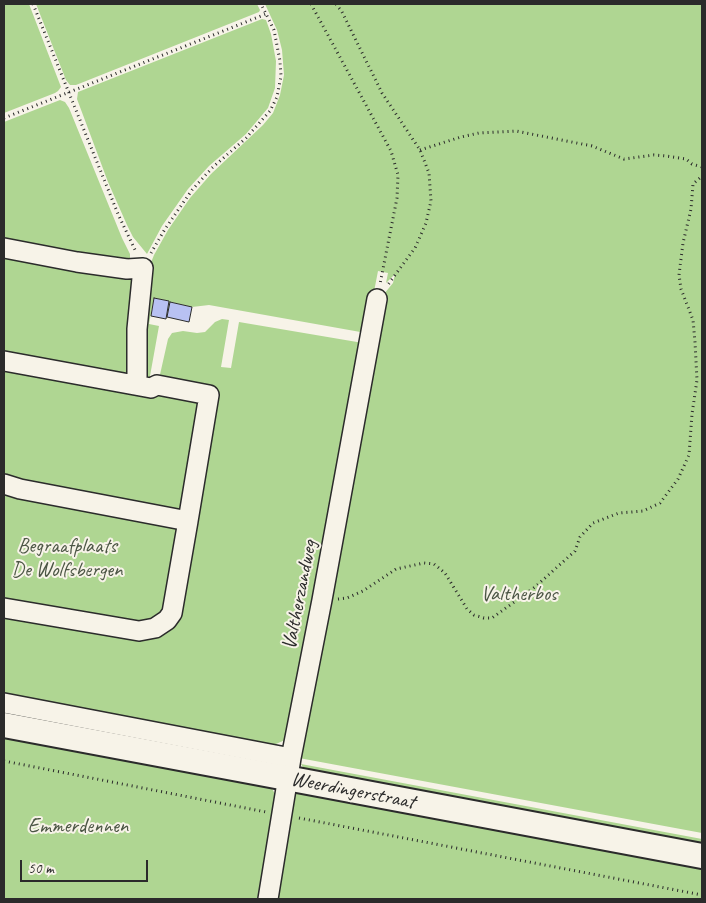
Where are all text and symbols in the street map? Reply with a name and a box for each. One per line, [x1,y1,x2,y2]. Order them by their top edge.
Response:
park label: Begraafplaats De Wolfsbergen [12,533,122,583]
street label: Valtherzandweg [277,538,323,652]
park label: Valtherbos [481,581,557,607]
street label: Weerdingerstraat [289,767,417,815]
park label: Emmerdennen [28,813,128,839]
scale bar [22,850,150,882]
text: 50 m [28,859,54,878]

